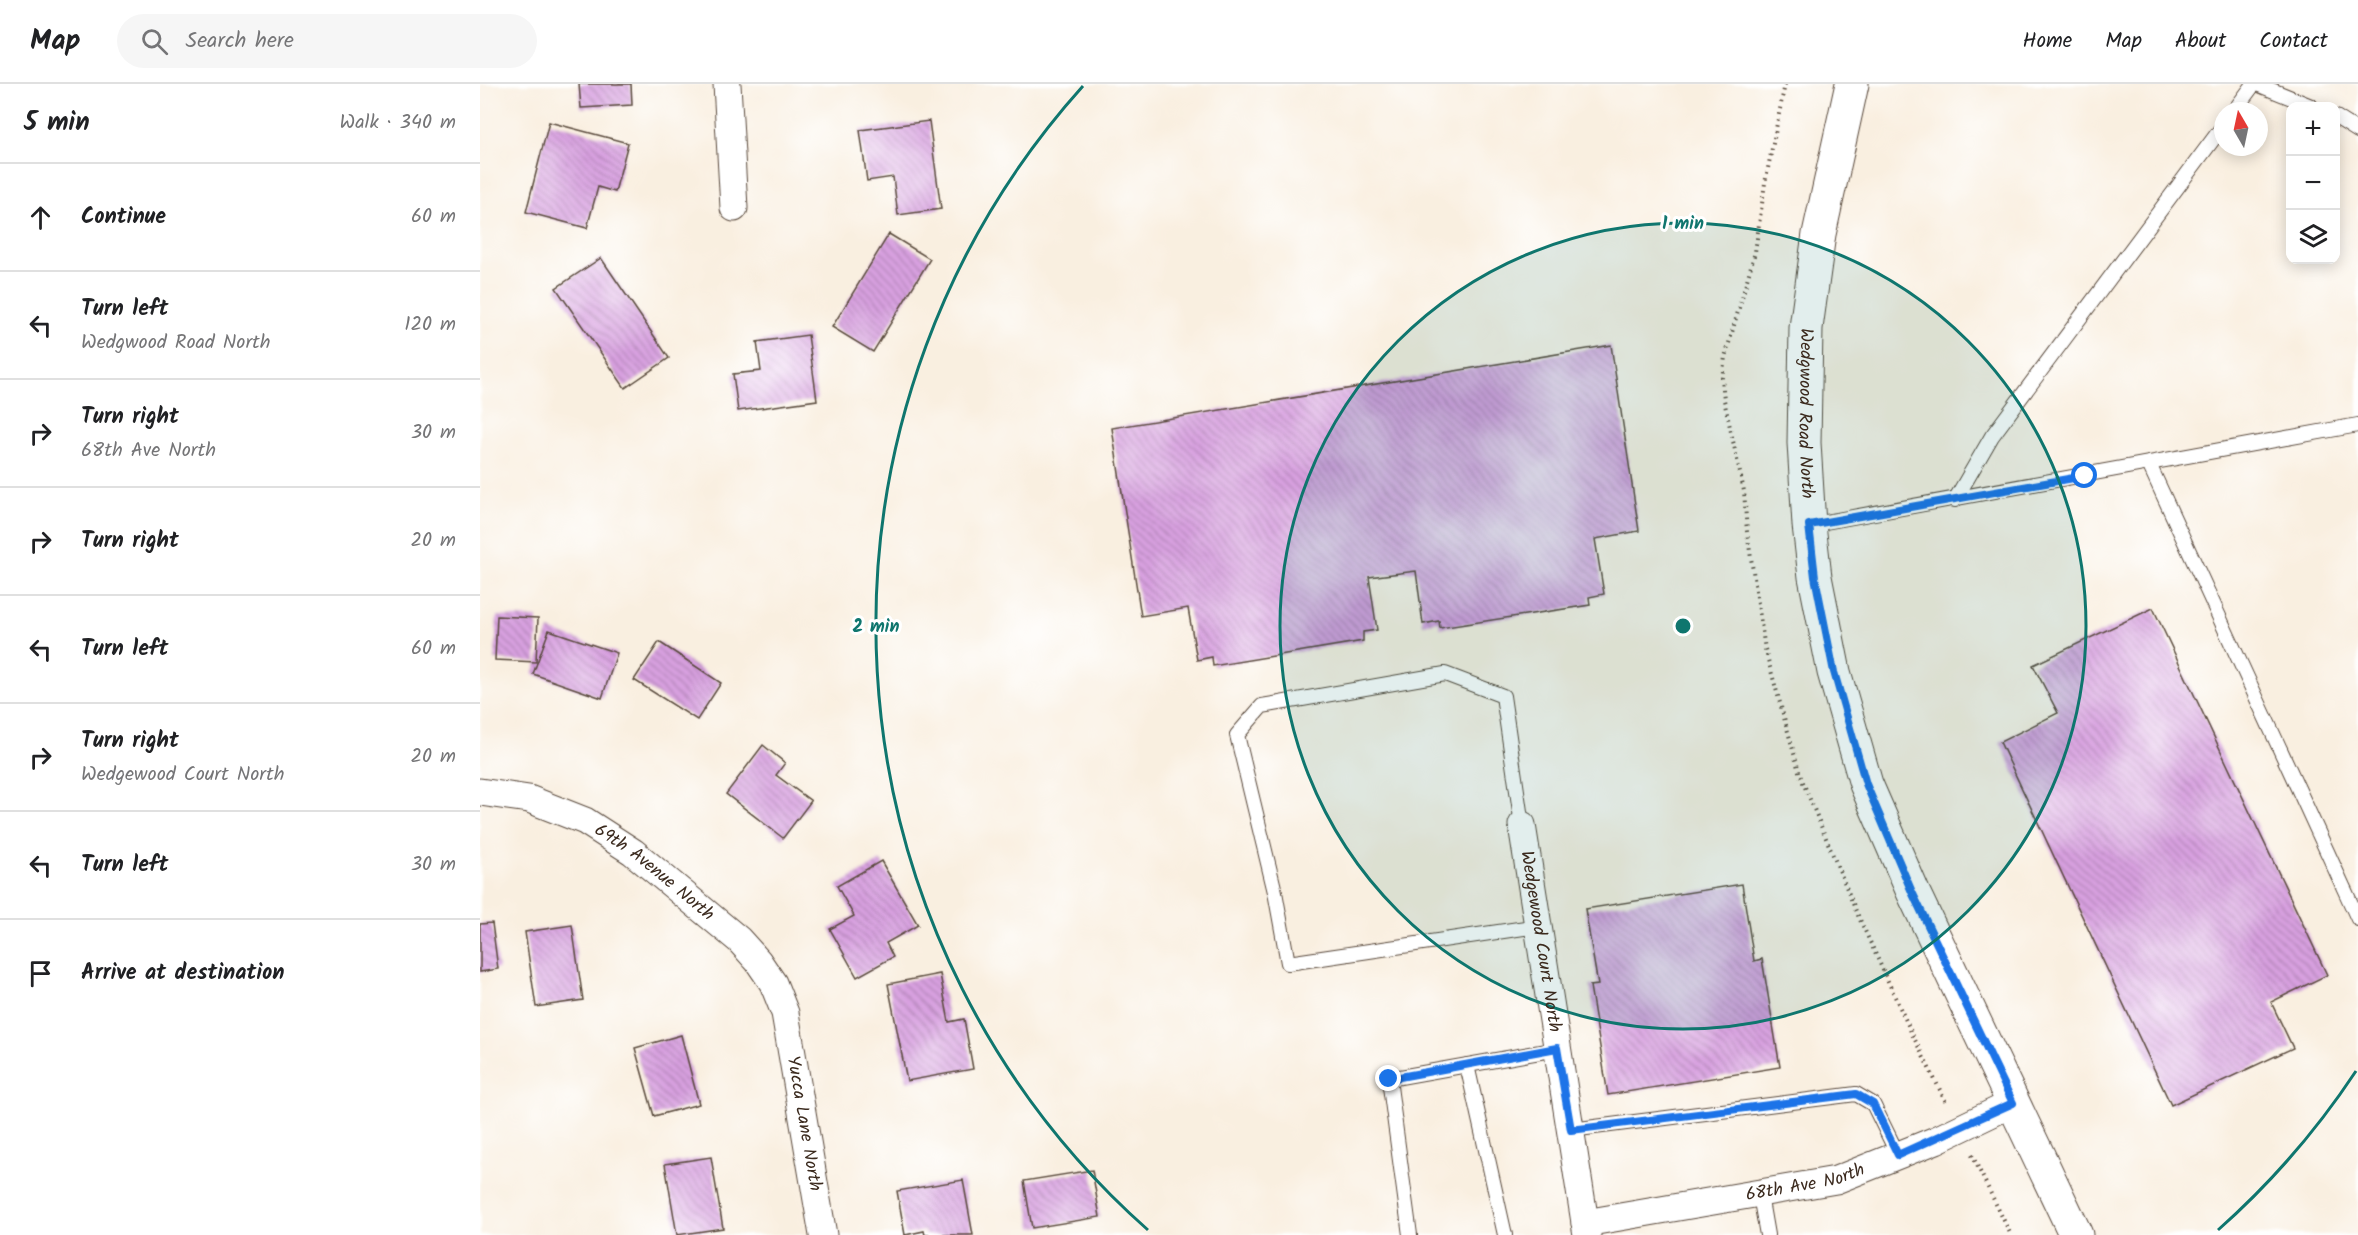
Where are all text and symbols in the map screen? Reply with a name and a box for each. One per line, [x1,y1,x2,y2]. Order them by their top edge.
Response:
search box [117,14,537,68]
text: Map [30,19,81,64]
text: Search here [186,24,294,59]
icon: search [138,25,171,58]
text: Home [2023,25,2072,58]
text: Map [2105,25,2142,58]
text: About [2175,25,2226,58]
text: Contact [2259,25,2328,58]
text: 5 min [24,102,90,144]
north arrow [2214,102,2268,156]
map controls [2286,102,2340,264]
button: + [2286,102,2340,156]
text: Walk · 340 m [340,107,456,139]
button: − [2286,156,2340,210]
text: Continue [81,200,166,235]
icon: ahead [24,201,57,234]
text: 60 m [411,201,456,233]
text: 1 min [1662,210,1704,239]
button: layers [2286,210,2340,264]
text: Turn left [81,292,168,327]
icon: left [24,309,57,342]
text: 120 m [404,309,456,341]
text: Wedgwood Road North [81,327,271,359]
street label: Wedgwood Road North [1789,328,1822,500]
text: Turn right [81,400,179,435]
icon: right [24,417,57,450]
text: 30 m [411,417,456,449]
text: 68th Ave North [81,435,216,467]
route start [2071,462,2097,488]
text: Turn right [81,524,179,559]
icon: right [24,525,57,558]
text: 20 m [410,525,456,557]
text: 2 min [853,613,899,642]
centre of rings [1673,616,1693,636]
text: Turn left [81,632,168,667]
icon: left [24,633,57,666]
text: 60 m [411,633,456,665]
text: Turn right [81,724,179,759]
icon: right [24,741,57,774]
text: 20 m [410,741,456,773]
text: Wedgewood Court North [81,759,284,791]
street label: 69th Avenue North [588,816,721,928]
text: Turn left [81,848,168,883]
icon: left [24,849,57,882]
text: 30 m [411,849,456,881]
street label: Wedgewood Court North [1512,849,1569,1034]
text: Arrive at destination [81,956,284,991]
icon: arrive [24,957,57,990]
street label: Yucca Lane North [778,1054,830,1193]
route end [1375,1065,1401,1091]
street label: 68th Ave North [1743,1155,1869,1210]

